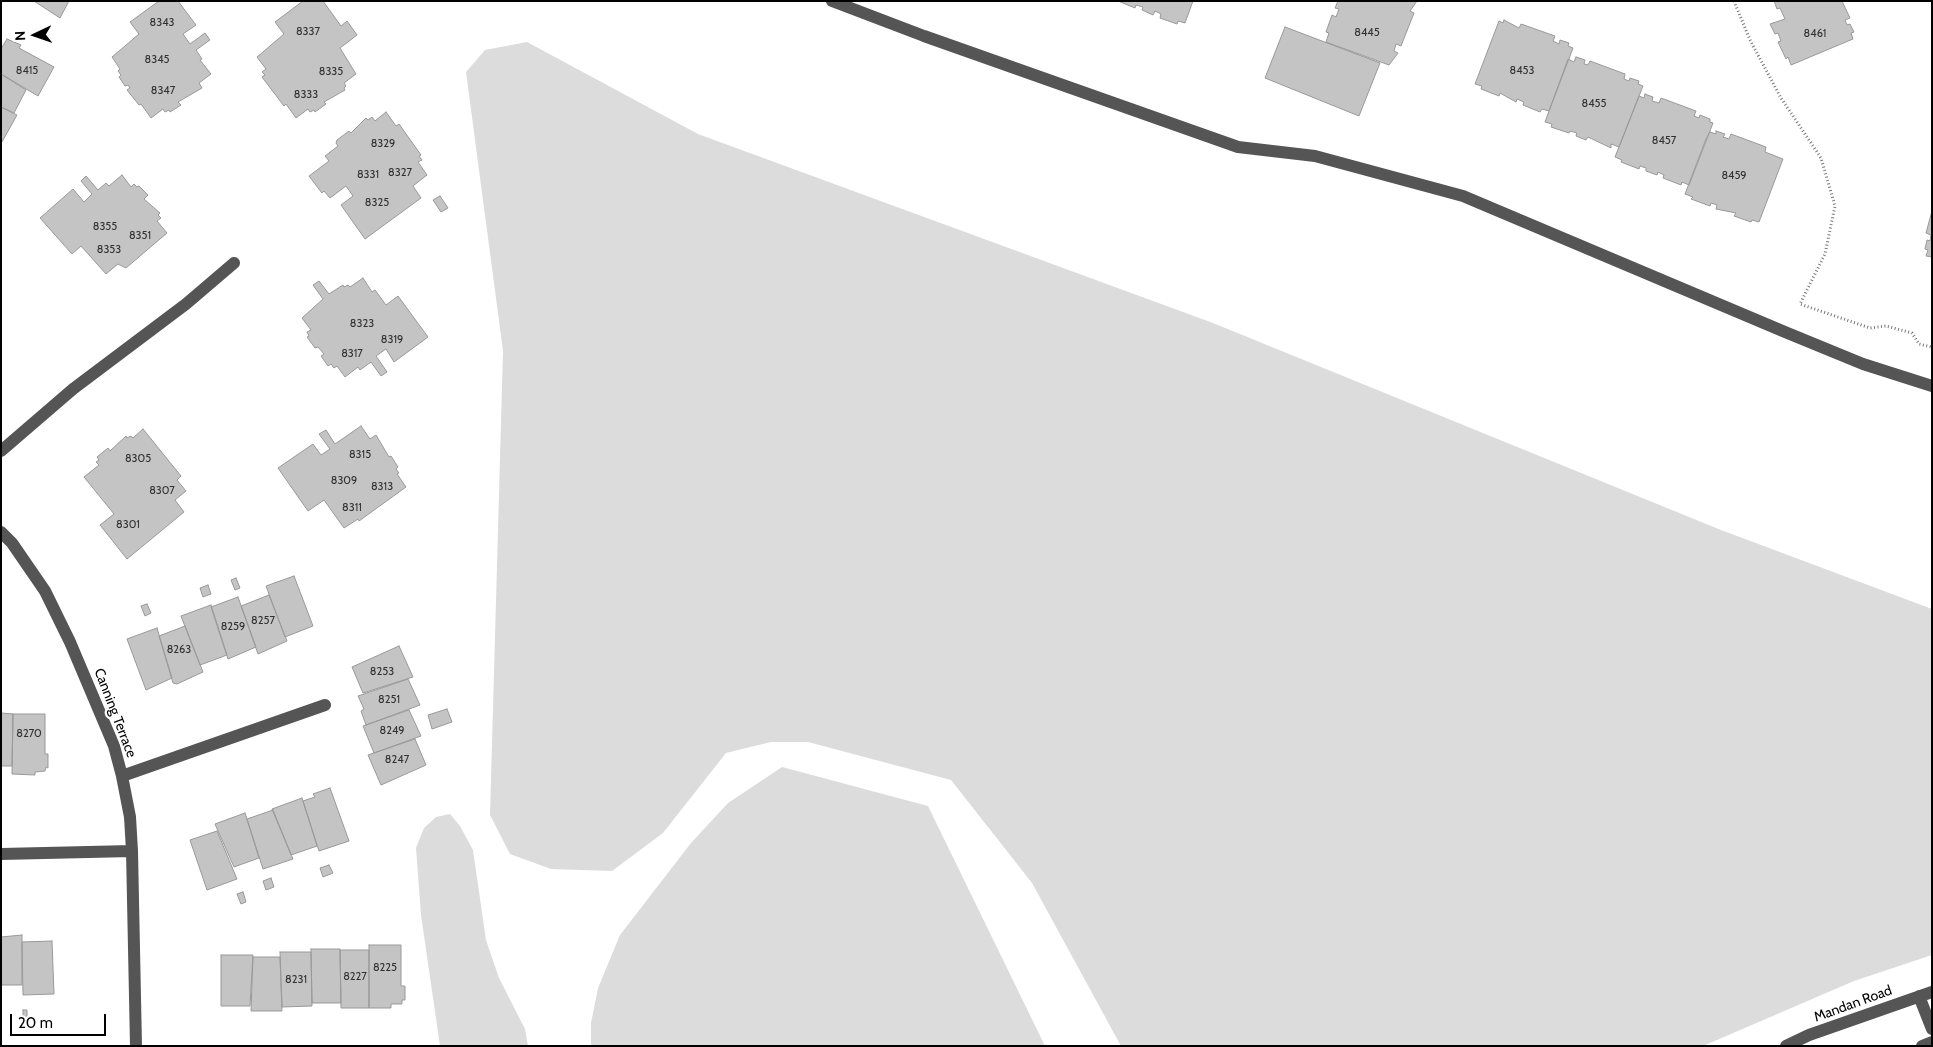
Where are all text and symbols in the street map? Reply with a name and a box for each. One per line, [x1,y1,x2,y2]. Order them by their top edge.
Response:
north arrow [10,10,60,60]
house number: 8343 [150,16,174,30]
house number: 8337 [296,25,320,39]
house number: 8445 [1354,26,1380,40]
house number: 8461 [1804,27,1826,41]
text: N [11,30,29,41]
house number: 8345 [145,53,169,67]
house number: 8415 [16,64,38,78]
house number: 8453 [1510,64,1534,78]
house number: 8335 [319,65,343,79]
house number: 8347 [151,84,175,98]
house number: 8333 [294,88,318,102]
house number: 8455 [1582,97,1606,111]
house number: 8457 [1652,134,1676,148]
house number: 8329 [371,137,395,151]
house number: 8327 [388,166,412,180]
house number: 8331 [357,168,379,182]
house number: 8459 [1721,169,1747,183]
house number: 8325 [365,196,389,210]
house number: 8355 [93,220,117,234]
house number: 8351 [129,229,151,243]
house number: 8353 [97,243,121,257]
house number: 8323 [350,317,374,331]
house number: 8319 [381,333,403,347]
house number: 8317 [341,347,363,361]
house number: 8315 [349,448,371,462]
house number: 8305 [125,452,151,466]
house number: 8309 [331,474,357,488]
house number: 8313 [371,480,393,494]
house number: 8307 [149,484,175,498]
house number: 8311 [342,501,362,515]
house number: 8301 [116,518,140,532]
house number: 8257 [251,614,275,628]
house number: 8259 [221,620,245,634]
house number: 8263 [167,643,191,657]
house number: 8253 [370,665,394,679]
street label: Canning Terrace [90,666,140,760]
house number: 8251 [378,693,400,707]
house number: 8249 [379,724,405,738]
house number: 8270 [16,727,42,741]
house number: 8247 [385,753,409,767]
house number: 8225 [373,961,397,975]
house number: 8227 [343,970,367,984]
house number: 8231 [285,973,307,987]
street label: Mandan Road [1812,982,1894,1026]
scale bar [12,1004,109,1036]
text: 20 m [18,1014,53,1032]

